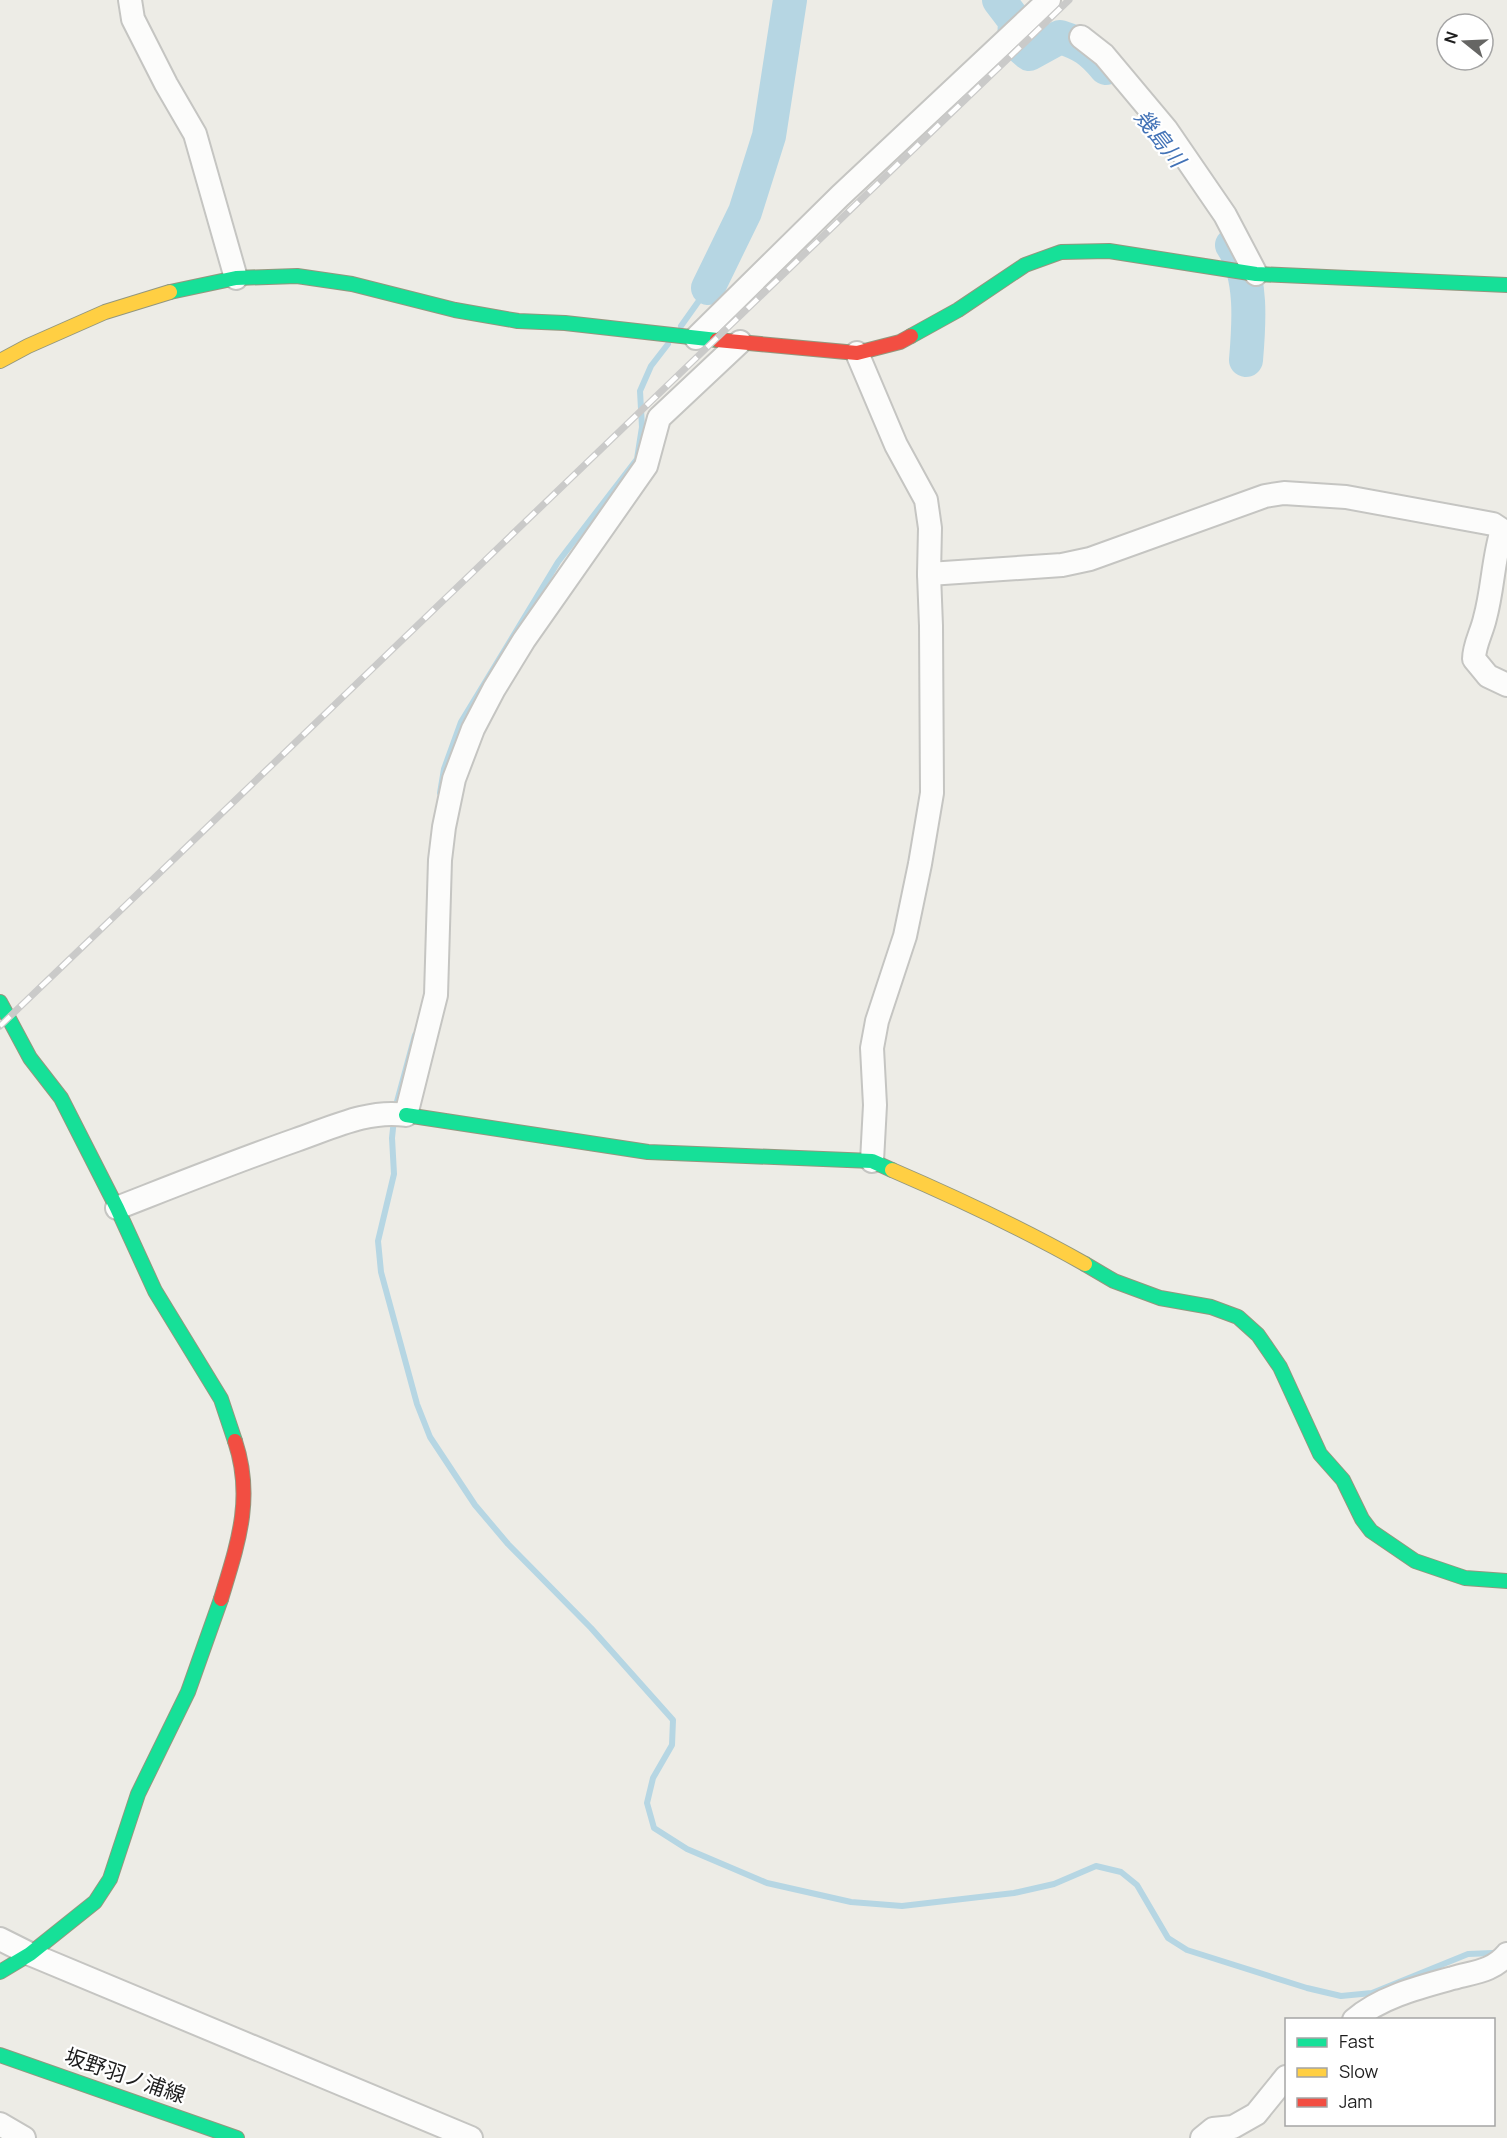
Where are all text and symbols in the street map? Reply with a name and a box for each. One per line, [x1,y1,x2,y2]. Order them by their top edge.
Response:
north arrow [1435,12,1495,72]
text: N [1438,28,1463,46]
water label: 幾島川 [1128,103,1193,175]
legend [1285,2018,1495,2126]
text: Fast [1339,2029,1374,2053]
street label: 坂野羽ノ浦線 [61,2041,189,2109]
text: Slow [1339,2059,1379,2083]
text: Jam [1339,2089,1373,2113]

